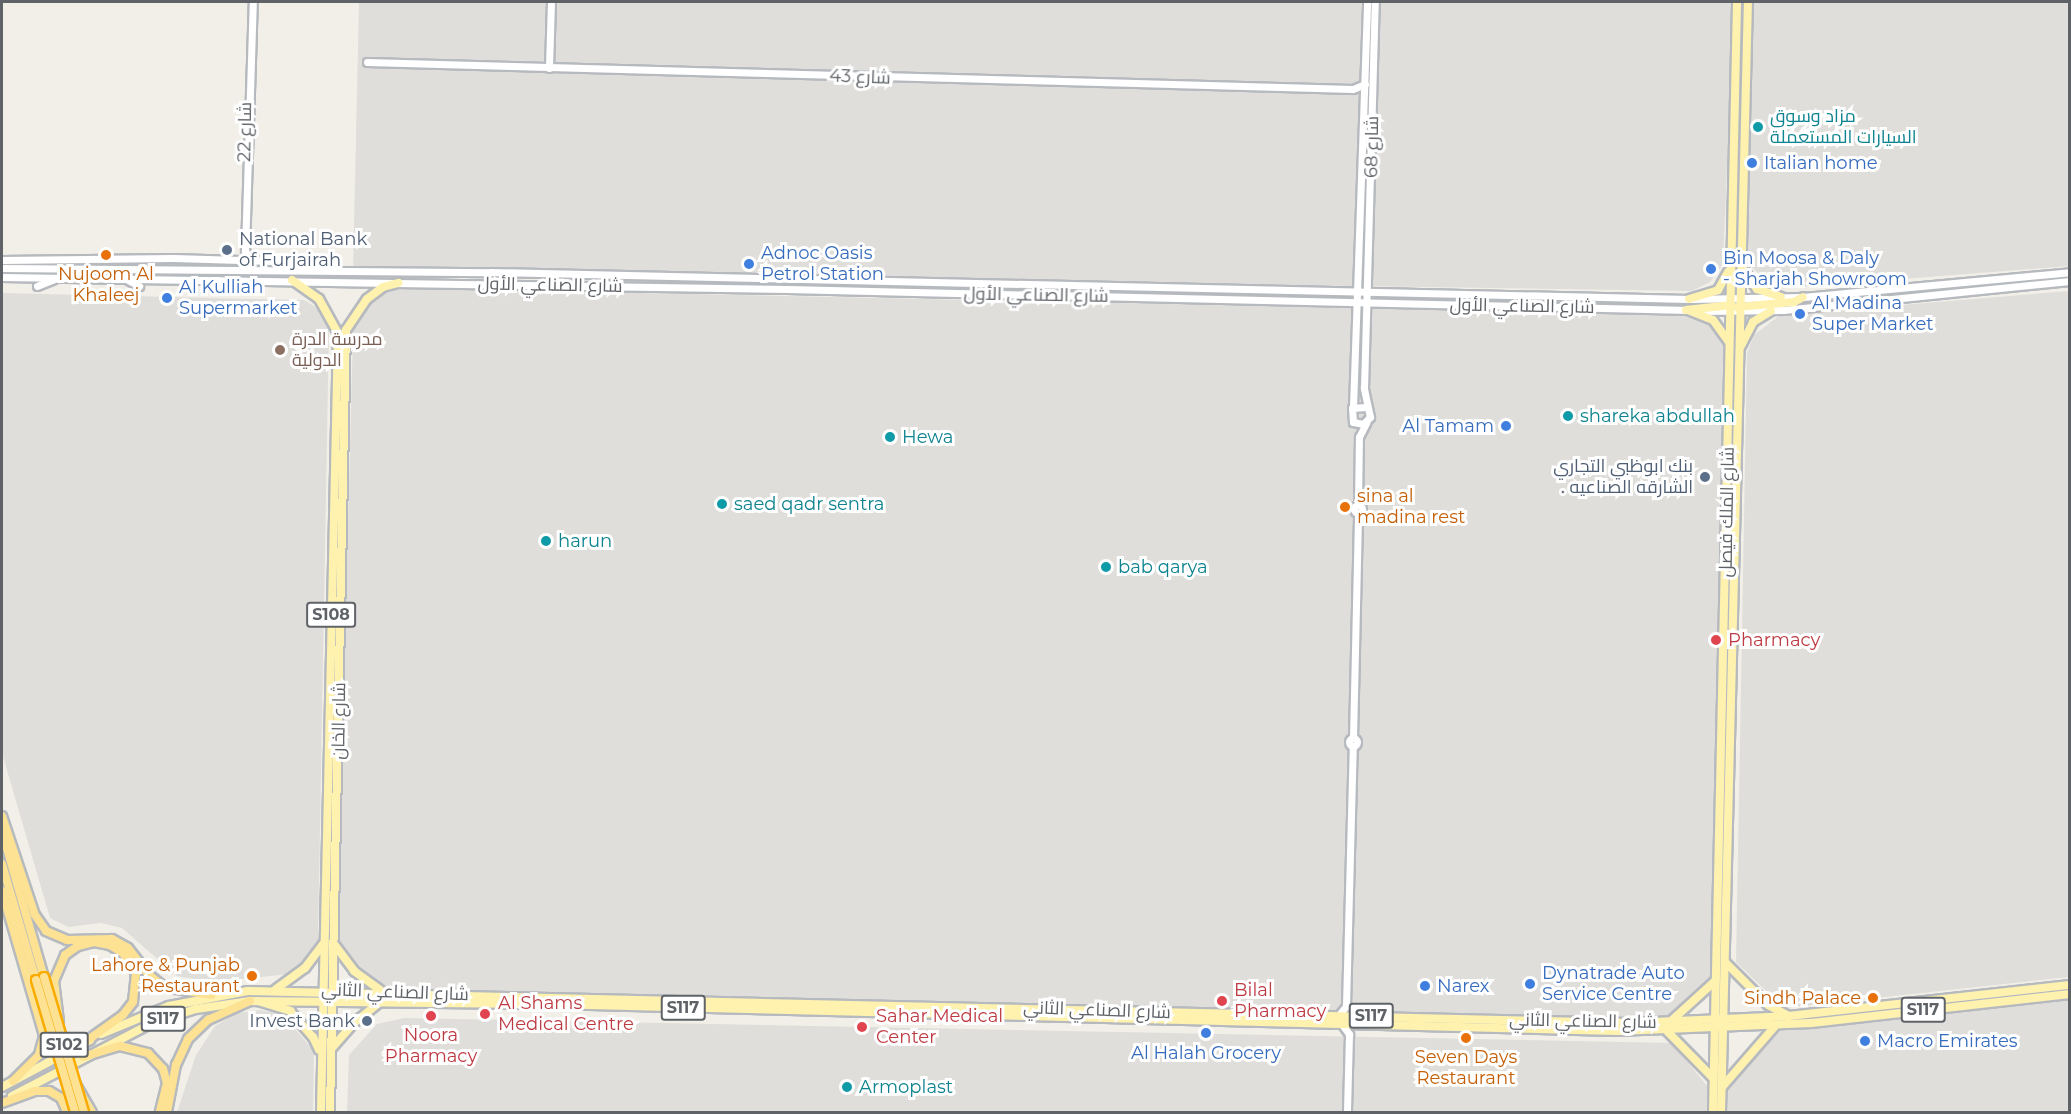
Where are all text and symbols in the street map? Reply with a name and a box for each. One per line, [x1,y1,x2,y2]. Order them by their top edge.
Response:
street label: شارع 43 [829,65,891,89]
street label: شارع 22 [234,102,256,162]
place label: مزاد وسوق السيارات المستعملة [1770,106,1917,148]
street label: شارع 68 [1361,116,1383,178]
marker: مزاد وسوق السيارات المستعملة [1751,120,1765,134]
place label: Italian home [1764,152,1878,174]
marker: Italian home [1745,156,1759,170]
place label: National Bank of Furjairah [239,229,367,272]
marker: National Bank of Furjairah [220,243,234,257]
place label: Adnoc Oasis Petrol Station [761,243,884,286]
marker: Nujoom Al Khaleej [99,248,113,262]
place label: Bin Moosa & Daly - Sharjah Showroom [1723,248,1907,290]
marker: Adnoc Oasis Petrol Station [742,257,756,271]
marker: Bin Moosa & Daly - Sharjah Showroom [1704,262,1718,276]
place label: Nujoom Al Khaleej [58,264,154,306]
street label: شارع الصناعي الأول [477,273,623,297]
place label: Al Kulliah Supermarket [179,277,298,320]
street label: شارع الصناعي الأول [963,283,1109,307]
marker: Al Kulliah Supermarket [160,291,174,305]
place label: Al Madina Super Market [1812,293,1934,336]
street label: شارع الصناعي الأول [1449,294,1595,318]
marker: Al Madina Super Market [1793,307,1807,321]
place label: مدرسة الدرة الدولية [292,329,383,372]
marker: مدرسة الدرة الدولية [273,343,287,357]
place label: shareka abdullah [1580,405,1735,427]
marker: shareka abdullah [1561,409,1575,423]
place label: Al Tamam [1402,415,1494,437]
marker: Al Tamam [1499,419,1513,433]
place label: Hewa [902,426,953,448]
marker: Hewa [883,430,897,444]
street label: شارع الملك فيصل [1715,447,1739,577]
place label: بنك ابوظبي التجاري . الشارقه الصناعيه [1553,456,1693,498]
marker: بنك ابوظبي التجاري . الشارقه الصناعيه [1698,470,1712,484]
place label: sina al madina rest [1357,486,1465,528]
place label: saed qadr sentra [734,493,884,515]
marker: saed qadr sentra [715,497,729,511]
marker: sina al madina rest [1338,500,1352,514]
place label: harun [558,530,612,552]
marker: harun [539,534,553,548]
place label: bab qarya [1118,556,1208,578]
marker: bab qarya [1099,560,1113,574]
road number: S108 [306,602,356,628]
place label: Pharmacy [1728,629,1820,651]
marker: Pharmacy [1709,633,1723,647]
street label: شارع الخان [328,682,350,760]
place label: Lahore & Punjab Restaurant [91,955,240,998]
place label: Dynatrade Auto Service Centre [1542,963,1685,1006]
marker: Lahore & Punjab Restaurant [245,969,259,983]
place label: Narex [1437,975,1489,997]
marker: Dynatrade Auto Service Centre [1523,977,1537,991]
street label: شارع الصناعي الثاني [321,979,469,1005]
marker: Narex [1418,979,1432,993]
place label: Bilal Pharmacy [1234,980,1326,1022]
place label: Sindh Palace [1744,987,1861,1009]
marker: Sindh Palace [1866,991,1880,1005]
place label: Al Shams Medical Centre [498,993,634,1036]
marker: Bilal Pharmacy [1215,994,1229,1008]
road number: S117 [660,995,706,1021]
street label: شارع الصناعي الثاني [1023,997,1171,1023]
road number: S117 [1900,997,1946,1023]
road number: S117 [1348,1003,1394,1029]
marker: Al Shams Medical Centre [476,1005,494,1023]
road number: S117 [140,1006,186,1032]
place label: Sahar Medical Center [876,1006,1003,1048]
marker: Noora Pharmacy [424,1009,438,1023]
street label: شارع الصناعي الثاني [1509,1009,1657,1033]
place label: Invest Bank [249,1010,355,1032]
marker: Invest Bank [360,1014,374,1028]
marker: Sahar Medical Center [853,1018,871,1036]
place label: Noora Pharmacy [385,1025,477,1068]
marker: Al Halah Grocery [1199,1026,1213,1040]
place label: Macro Emirates [1877,1030,2018,1052]
marker: Seven Days Restaurant [1459,1031,1473,1045]
road number: S102 [38,1032,90,1058]
marker: Macro Emirates [1858,1034,1872,1048]
place label: Al Halah Grocery [1131,1042,1281,1064]
place label: Seven Days Restaurant [1415,1047,1517,1090]
place label: Armoplast [859,1076,953,1098]
marker: Armoplast [840,1080,854,1094]

